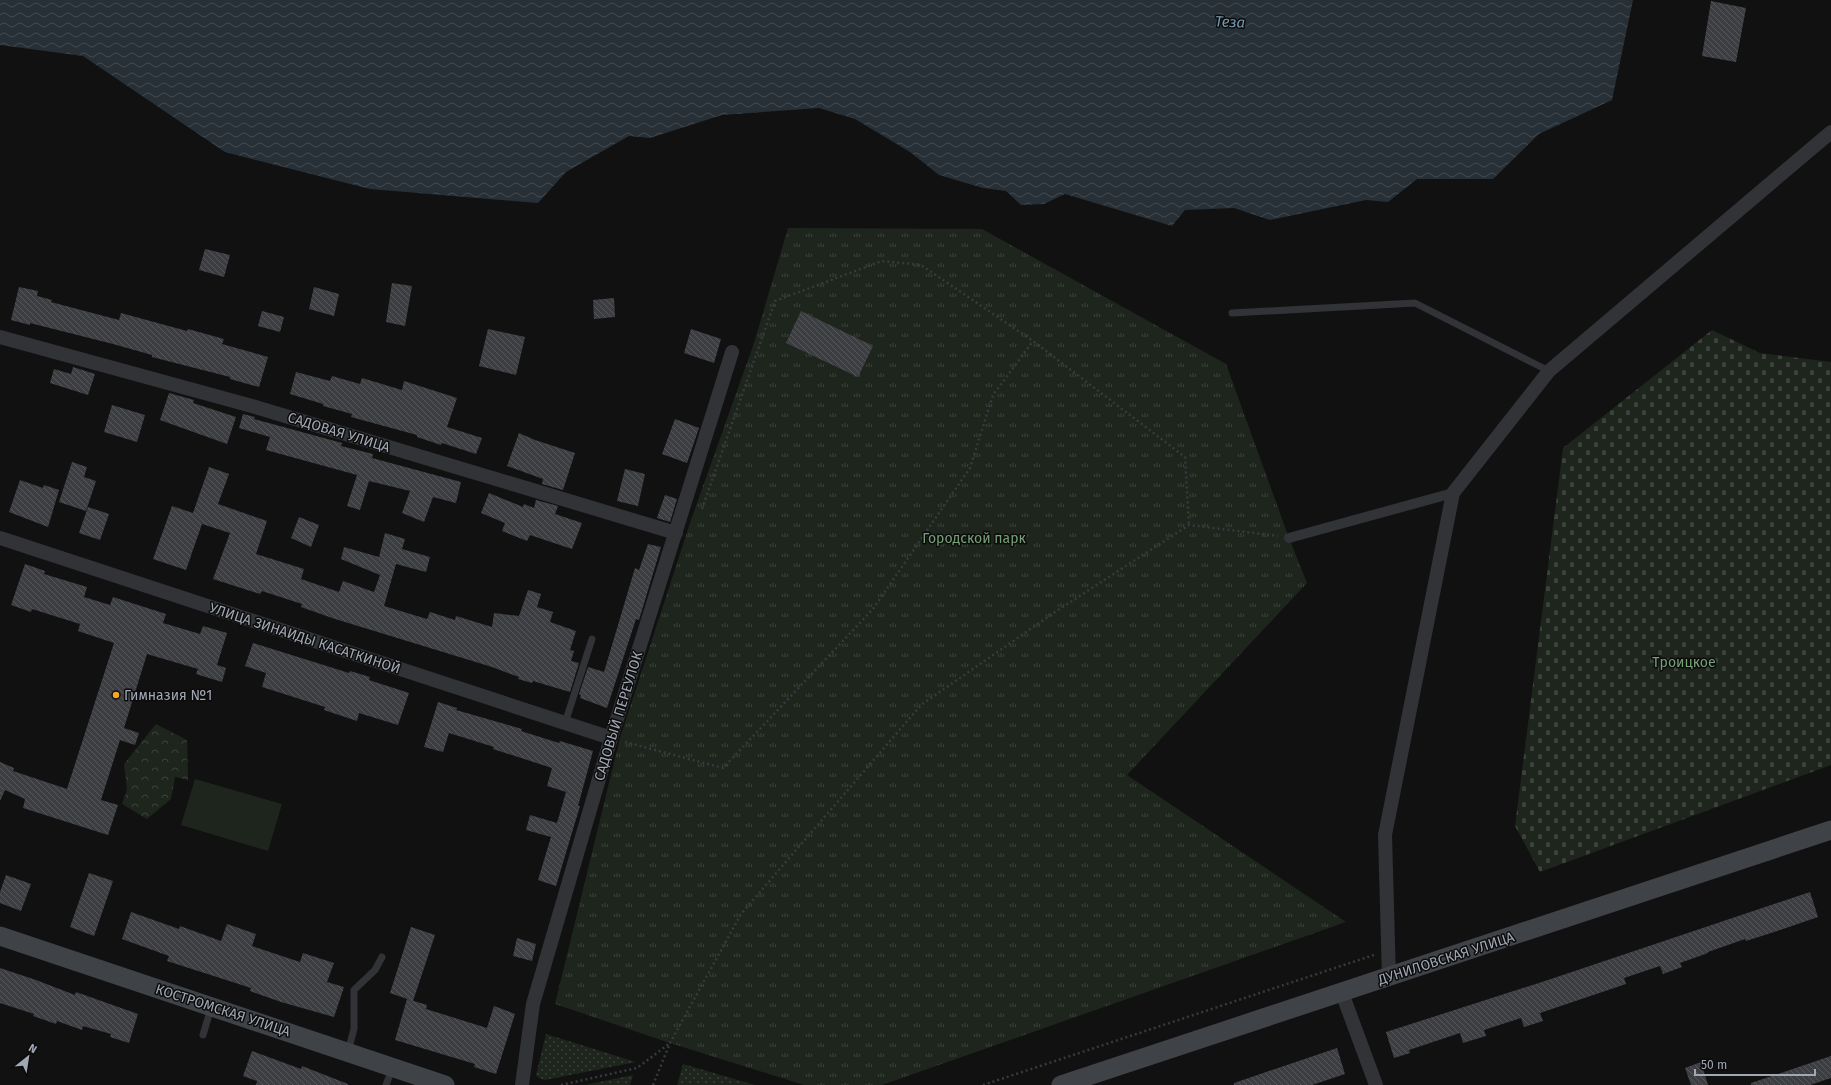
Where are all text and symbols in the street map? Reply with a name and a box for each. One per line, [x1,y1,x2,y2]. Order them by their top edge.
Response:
water label: Теза [1214,12,1246,32]
street label: САДОВАЯ УЛИЦА [286,409,392,456]
park label: Городской парк [922,530,1027,547]
street label: УЛИЦА ЗИНАИДЫ КАСАТКИНОЙ [207,600,403,677]
street label: САДОВЫЙ ПЕРЕУЛОК [591,649,646,783]
park label: Троицкое [1652,654,1716,671]
place label: Гимназия №1 [124,687,212,704]
marker: Гимназия №1 [111,690,121,700]
street label: ДУНИЛОВСКАЯ УЛИЦА [1375,928,1516,989]
street label: КОСТРОМСКАЯ УЛИЦА [153,981,292,1040]
north arrow [8,1037,48,1077]
text: N [26,1041,39,1056]
scale bar [1695,1051,1815,1077]
text: 50 m [1701,1058,1727,1072]

